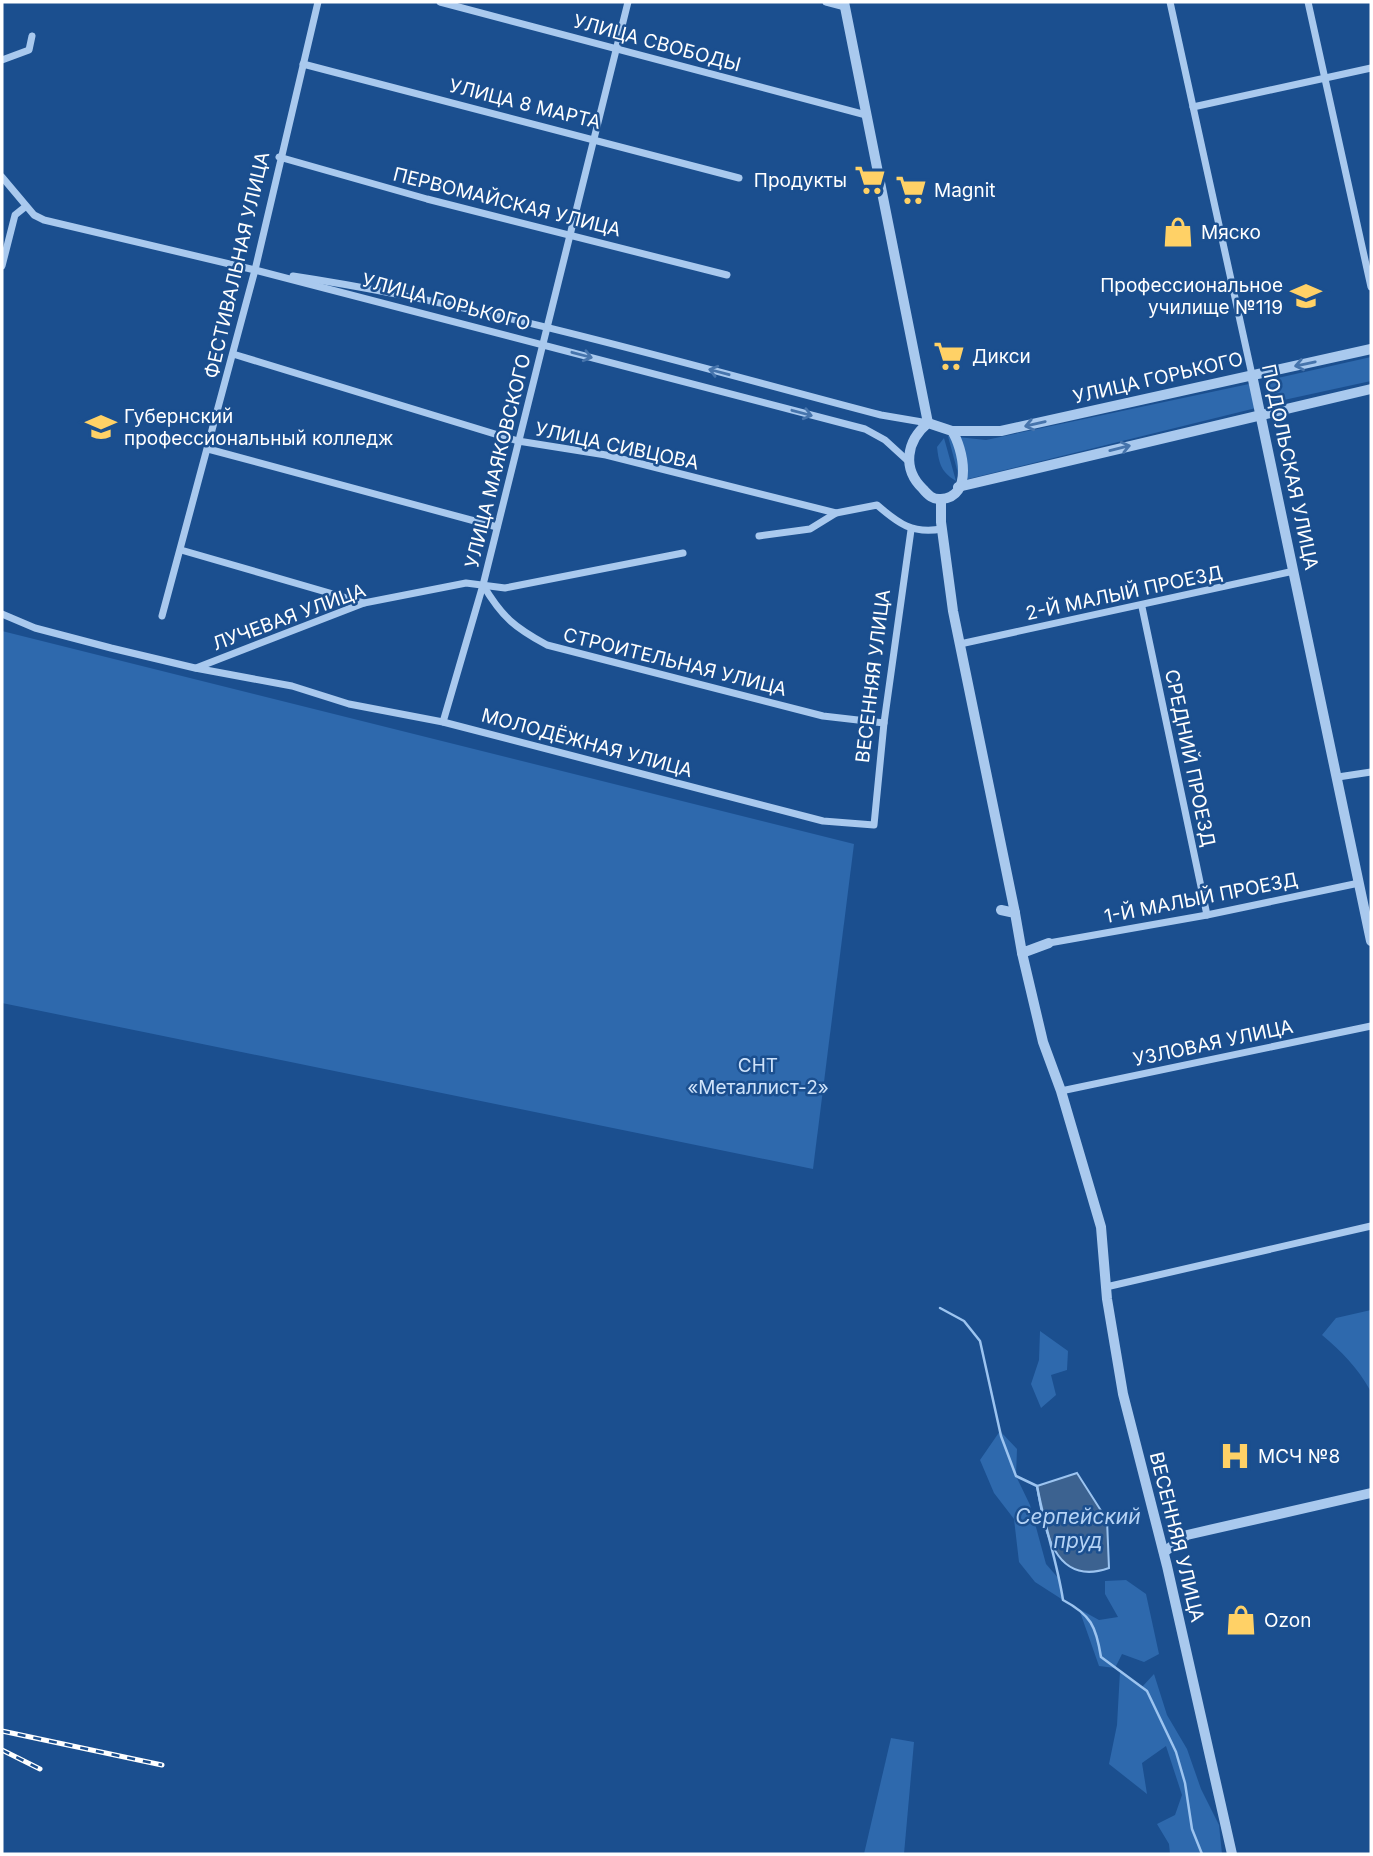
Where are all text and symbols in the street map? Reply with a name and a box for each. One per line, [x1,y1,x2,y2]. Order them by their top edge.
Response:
street label: УЛИЦА СВОБОДЫ [571,10,743,76]
street label: УЛИЦА 8 МАРТА [447,74,603,134]
street label: ФЕСТИВАЛЬНАЯ УЛИЦА [200,149,274,381]
street label: ПЕРВОМАЙСКАЯ УЛИЦА [391,162,623,241]
supermarket icon: Продукты [853,163,887,197]
place label: Продукты [754,169,847,192]
supermarket icon: Magnit [894,173,928,207]
place label: Magnit [934,179,996,202]
shop icon: Мяско [1161,215,1195,249]
place label: Мяско [1201,221,1261,244]
street label: УЛИЦА ГОРЬКОГО [359,268,533,336]
place label: Профессиональное училище №119 [1100,274,1283,319]
school or university icon: Профессиональное училище №119 [1289,279,1323,313]
supermarket icon: Дикси [932,339,966,373]
place label: Дикси [972,345,1031,368]
street label: УЛИЦА ГОРЬКОГО [1071,347,1245,409]
one-way arrow [570,349,592,362]
street label: УЛИЦА МАЯКОВСКОГО [460,352,536,570]
one-way arrow [1294,357,1317,371]
street label: ПОДОЛЬСКАЯ УЛИЦА [1257,362,1323,572]
one-way arrow [708,365,730,378]
place label: Губернский профессиональный колледж [124,405,394,450]
one-way arrow [790,407,813,420]
school or university icon: Губернский профессиональный колледж [84,410,118,444]
street label: УЛИЦА СИВЦОВА [533,417,701,475]
one-way arrow [1024,418,1047,431]
one-way arrow [1108,441,1131,454]
street label: 2-Й МАЛЫЙ ПРОЕЗД [1023,560,1224,625]
street label: ЛУЧЕВАЯ УЛИЦА [209,579,369,655]
street label: ВЕСЕННЯЯ УЛИЦА [851,588,895,764]
street label: СТРОИТЕЛЬНАЯ УЛИЦА [561,623,789,701]
street label: СРЕДНИЙ ПРОЕЗД [1160,667,1221,849]
street label: МОЛОДЁЖНАЯ УЛИЦА [479,704,695,782]
street label: 1-Й МАЛЫЙ ПРОЕЗД [1102,867,1300,928]
street label: УЗЛОВАЯ УЛИЦА [1131,1015,1295,1071]
park label: СНТ «Металлист-2» [687,1054,829,1099]
hospital icon: МСЧ №8 [1218,1439,1252,1473]
place label: МСЧ №8 [1258,1445,1340,1468]
street label: ВЕСЕННЯЯ УЛИЦА [1145,1450,1209,1624]
water label: Серпейский пруд [1015,1504,1141,1553]
shop icon: Ozon [1224,1603,1258,1637]
place label: Ozon [1264,1609,1311,1632]

